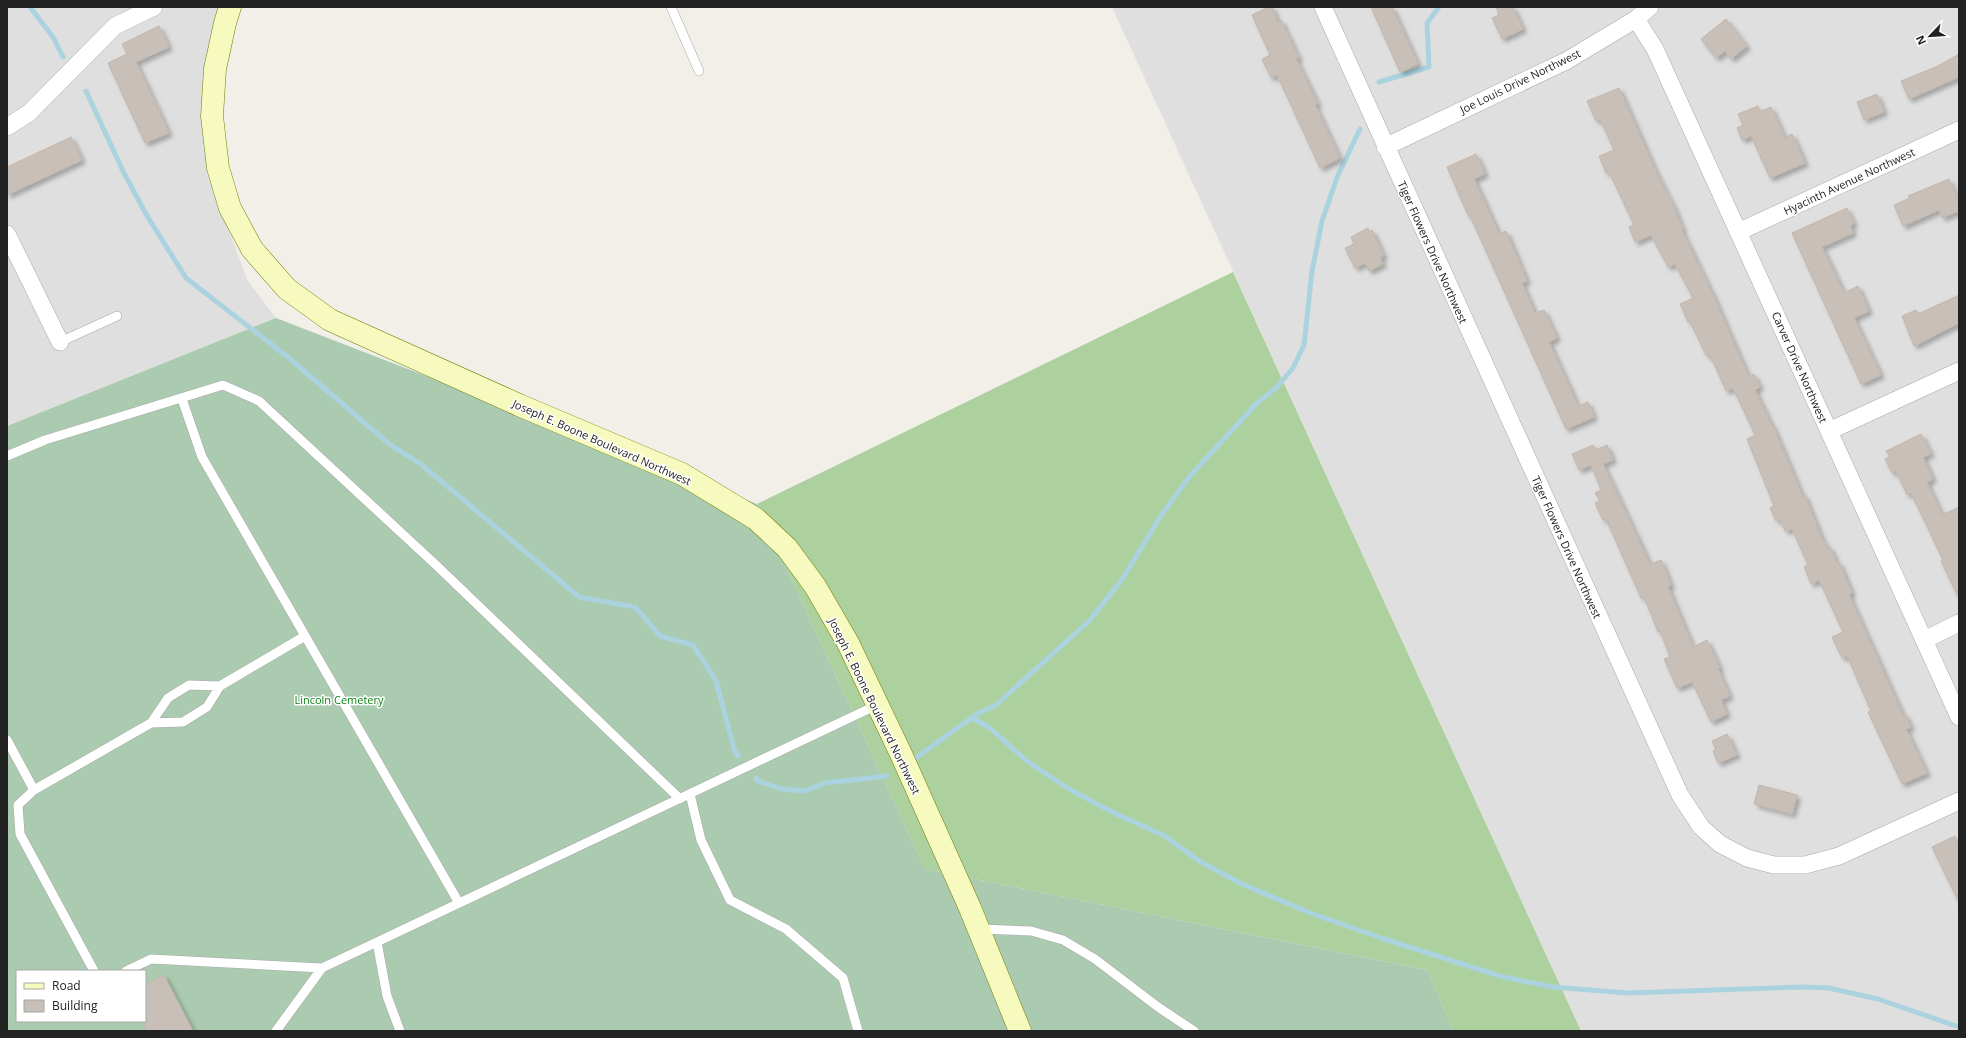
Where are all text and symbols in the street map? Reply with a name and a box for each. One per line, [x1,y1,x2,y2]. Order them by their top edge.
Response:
north arrow [1910,16,1950,56]
text: N [1912,33,1929,48]
street label: Joe Louis Drive Northwest [1456,45,1583,117]
street label: Hyacinth Avenue Northwest [1781,144,1917,218]
street label: Tiger Flowers Drive Northwest [1395,178,1471,326]
street label: Carver Drive Northwest [1769,309,1831,425]
street label: Joseph E. Boone Boulevard Northwest [509,395,694,488]
street label: Tiger Flowers Drive Northwest [1529,473,1605,621]
street label: Joseph E. Boone Boulevard Northwest [825,614,924,797]
park label: Lincoln Cemetery [294,692,384,707]
legend [16,970,146,1022]
text: Road [52,977,81,994]
text: Building [52,997,98,1014]

